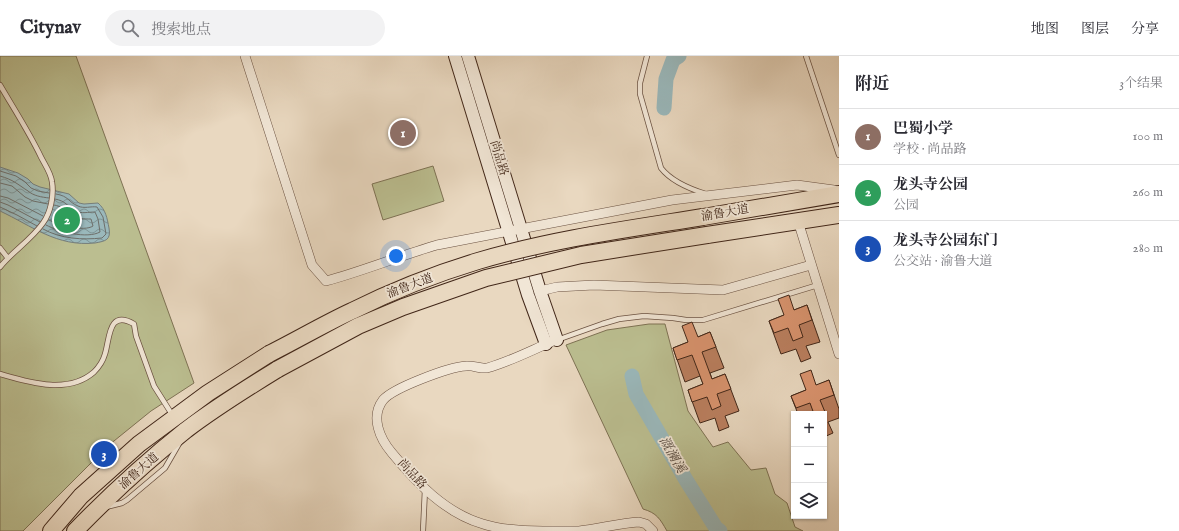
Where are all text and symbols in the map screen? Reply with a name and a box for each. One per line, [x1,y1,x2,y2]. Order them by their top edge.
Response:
search box [105,10,385,46]
text: Citynav [20,16,81,40]
icon: search [119,17,141,39]
text: 搜索地点 [151,20,211,39]
text: 地图 [1031,20,1059,38]
text: 图层 [1081,20,1109,38]
text: 分享 [1131,20,1159,38]
text: 附近 [855,74,889,95]
text: 3个结果 [1119,75,1163,92]
pin: 1 [390,118,416,148]
text: 巴蜀小学 [893,119,953,138]
text: 1 [866,128,870,145]
text: 100 m [1133,128,1163,145]
street label: 尚品路 [487,139,511,177]
text: 学校 · 尚品路 [893,141,967,158]
text: 龙头寺公园 [893,175,968,194]
text: 2 [865,184,871,201]
text: 260 m [1132,184,1163,201]
text: 公园 [893,197,919,214]
street label: 渝鲁大道 [700,201,750,225]
pin: 2 [54,205,80,235]
text: 龙头寺公园东门 [893,231,998,250]
text: 3 [866,240,870,257]
text: 280 m [1133,240,1163,257]
your location [386,246,406,266]
text: 公交站 · 渝鲁大道 [893,253,993,270]
street label: 渝鲁大道 [385,270,435,302]
map controls [791,411,827,519]
button: + [791,411,827,447]
water label: 溉澜溪 [655,434,690,478]
pin: 3 [91,439,117,469]
button: − [791,447,827,483]
street label: 渝鲁大道 [116,450,162,492]
street label: 尚品路 [394,456,430,492]
button: layers [791,483,827,519]

